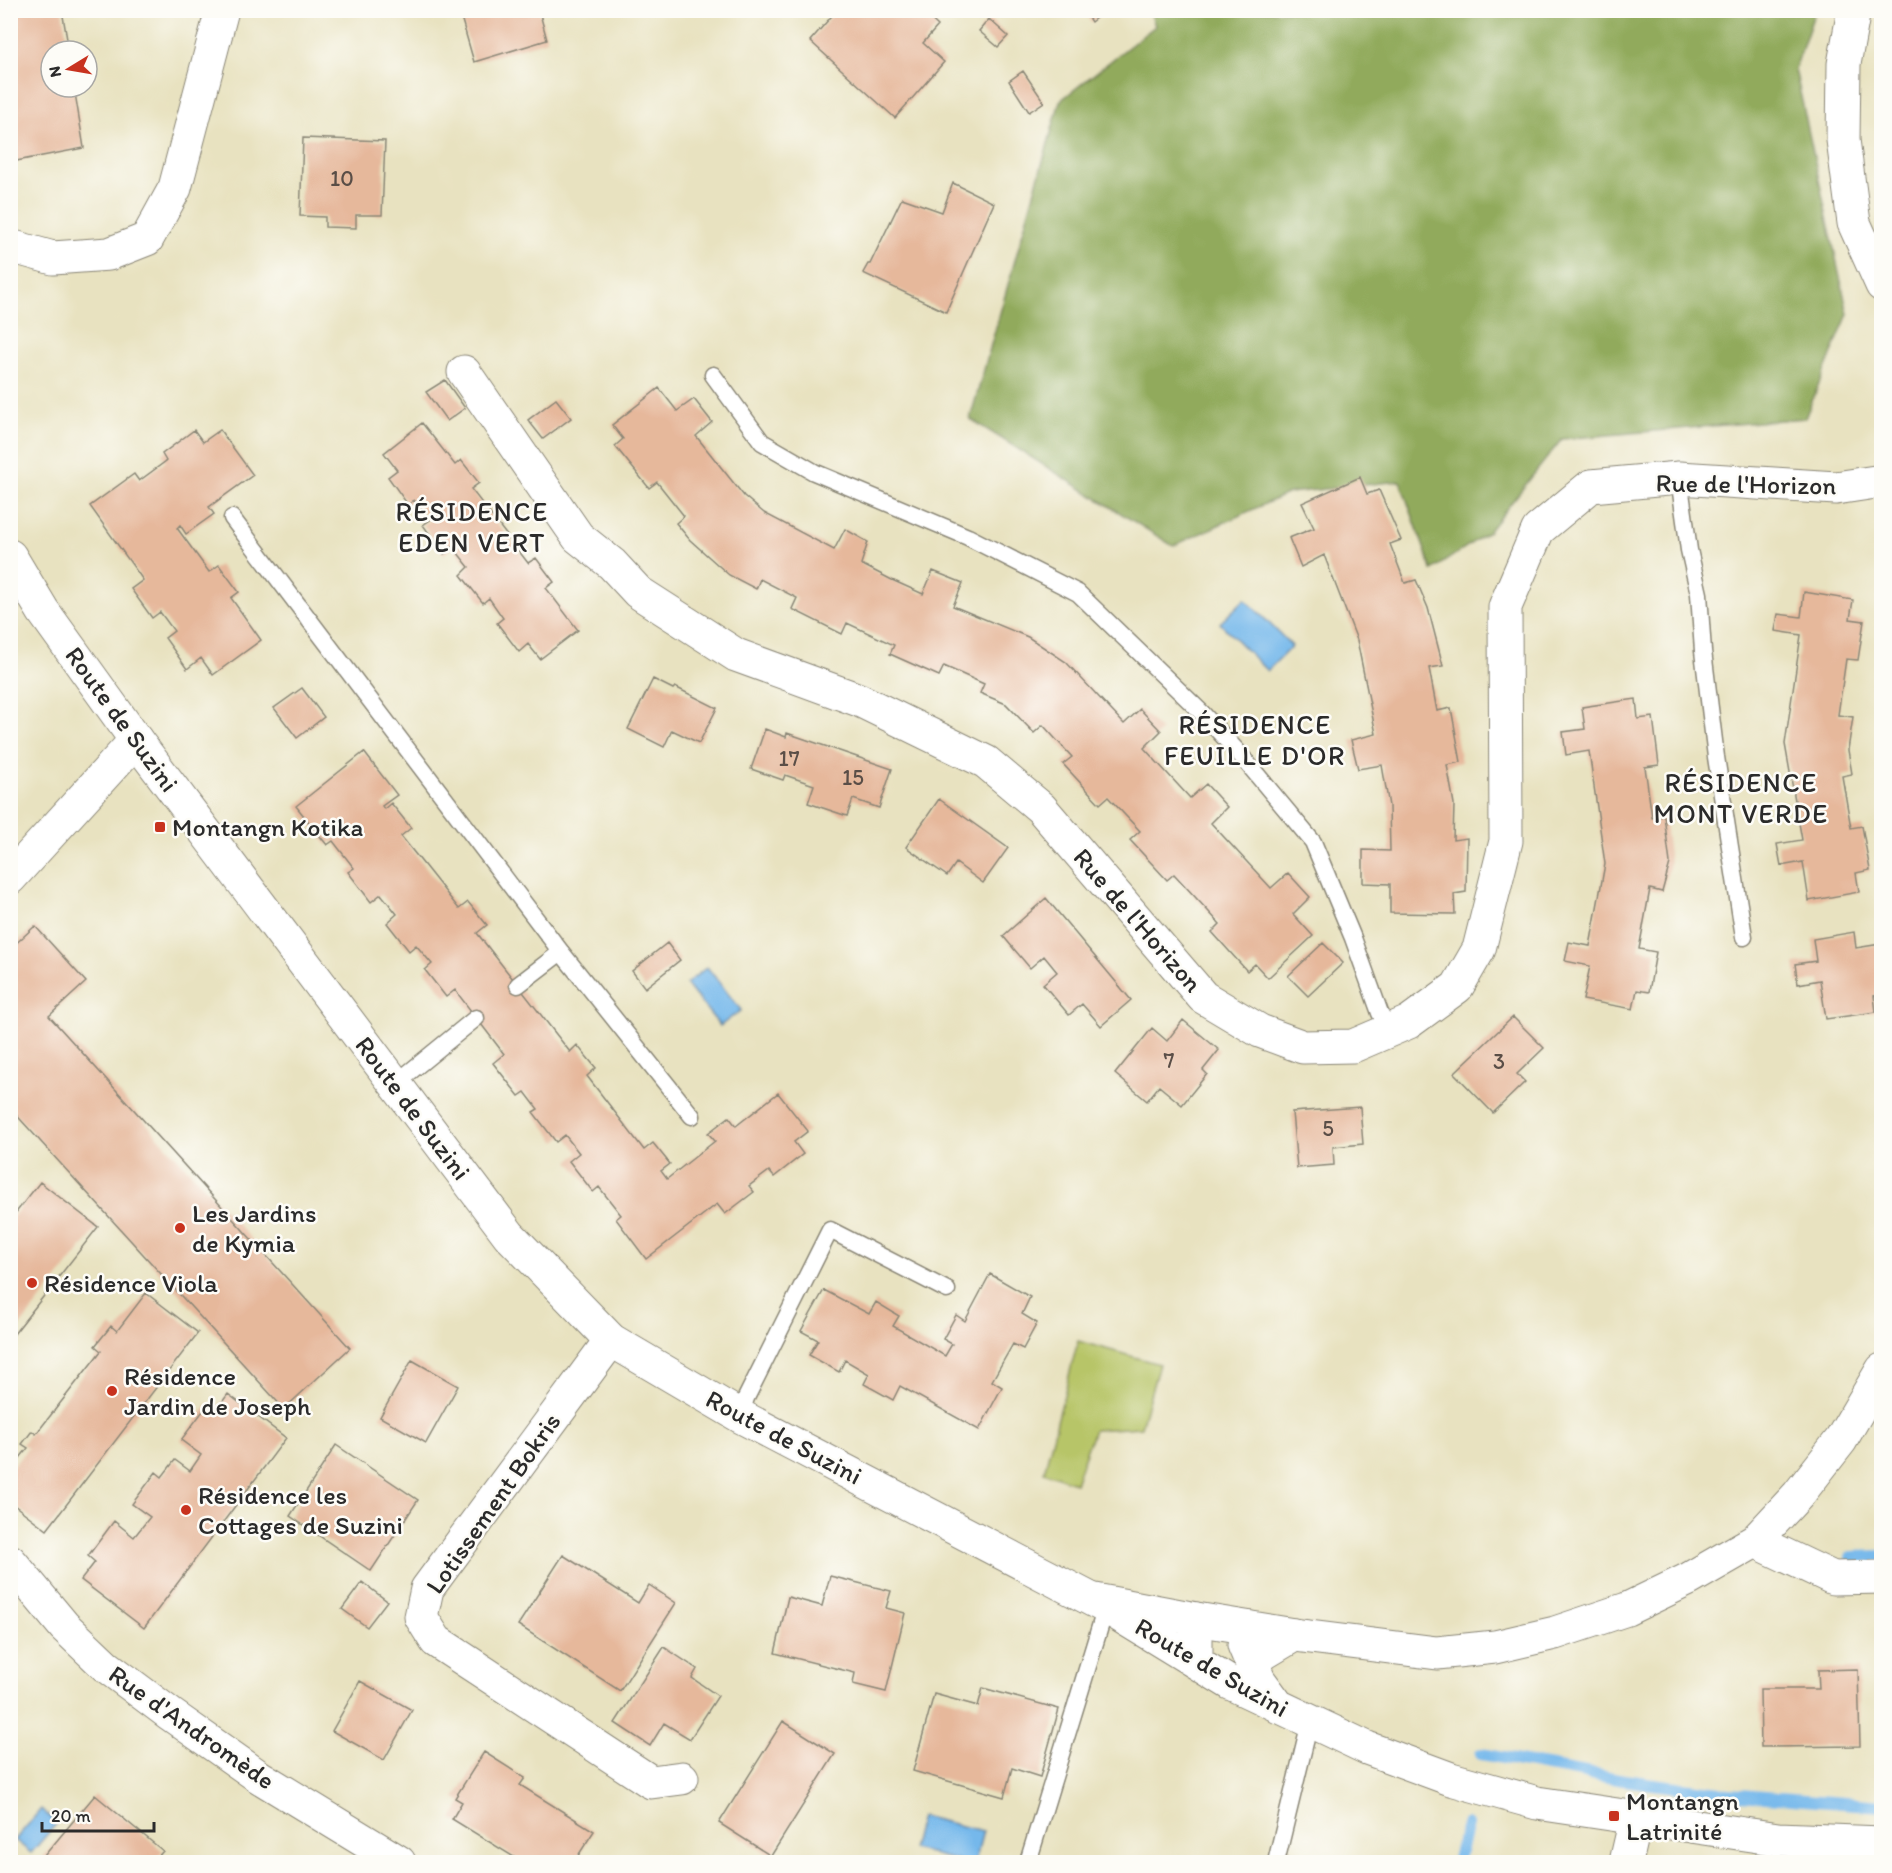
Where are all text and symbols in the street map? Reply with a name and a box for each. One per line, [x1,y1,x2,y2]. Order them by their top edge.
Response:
north arrow [39,39,99,99]
text: N [44,65,65,79]
house number: 10 [330,165,354,192]
street label: Rue de l'Horizon [1655,466,1837,502]
district label: RÉSIDENCE EDEN VERT [395,495,549,559]
street label: Route de Suzini [58,640,186,798]
district label: RÉSIDENCE FEUILLE D'OR [1164,708,1346,772]
house number: 17 [778,745,800,772]
house number: 15 [842,764,864,791]
district label: RÉSIDENCE MONT VERDE [1653,766,1829,830]
place label: Montangn Kotika [172,811,363,843]
marker: Montangn Kotika [153,820,167,834]
street label: Rue de l'Horizon [1067,841,1209,999]
street label: Route de Suzini [348,1030,478,1186]
house number: 7 [1164,1047,1175,1074]
house number: 3 [1493,1048,1505,1075]
house number: 5 [1322,1115,1334,1142]
place label: Les Jardins de Kymia [192,1197,317,1259]
marker: Les Jardins de Kymia [173,1221,187,1235]
place label: Résidence Viola [44,1267,218,1299]
marker: Résidence Viola [25,1276,39,1290]
place label: Résidence Jardin de Joseph [124,1360,311,1422]
street label: Route de Suzini [700,1382,868,1492]
marker: Résidence Jardin de Joseph [105,1384,119,1398]
street label: Lotissement Bokris [419,1406,567,1600]
place label: Résidence les Cottages de Suzini [198,1479,403,1541]
marker: Résidence les Cottages de Suzini [179,1503,193,1517]
street label: Route de Suzini [1129,1610,1295,1724]
street label: Rue d'Andromède [103,1658,281,1796]
place label: Montangn Latrinité [1626,1785,1739,1847]
scale bar [42,1795,154,1833]
text: 20 m [51,1805,91,1827]
marker: Montangn Latrinité [1607,1809,1621,1823]

